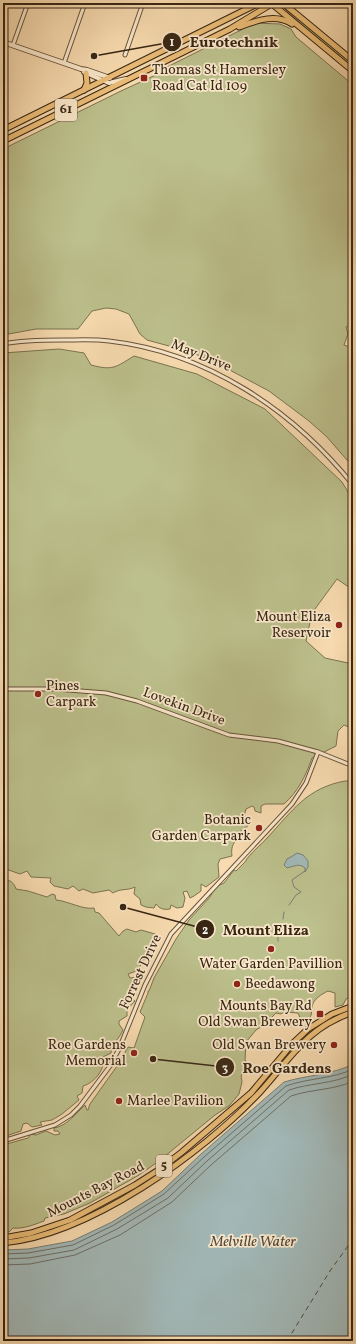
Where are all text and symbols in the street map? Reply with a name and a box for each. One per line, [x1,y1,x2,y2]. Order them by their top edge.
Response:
callout: Eurotechnik [162,28,286,55]
text: Eurotechnik [190,33,278,54]
text: 1 [170,35,175,51]
place label: Thomas St Hamersley Road Cat Id 109 [152,61,286,96]
marker: Thomas St Hamersley Road Cat Id 109 [139,73,149,83]
road number: 61 [55,99,77,121]
street label: May Drive [168,335,234,377]
place label: Mount Eliza Reservoir [256,608,331,643]
marker: Mount Eliza Reservoir [334,620,344,630]
place label: Pines Carpark [46,677,97,712]
street label: Lovekin Drive [140,683,228,731]
marker: Pines Carpark [33,689,43,699]
place label: Botanic Garden Carpark [152,811,251,846]
marker: Botanic Garden Carpark [254,823,264,833]
callout: Mount Eliza [195,916,317,943]
text: Mount Eliza [223,921,309,942]
text: 2 [202,923,208,939]
street label: Forrest Drive [115,931,167,1013]
marker: Water Garden Pavillion [266,944,276,954]
place label: Water Garden Pavillion [199,955,343,974]
place label: Beedawong [245,975,315,994]
marker: Beedawong [232,979,242,989]
place label: Mounts Bay Rd Old Swan Brewery [198,997,312,1032]
marker: Mounts Bay Rd Old Swan Brewery [315,1009,325,1019]
place label: Roe Gardens Memorial [48,1036,126,1071]
place label: Old Swan Brewery [212,1036,326,1055]
marker: Old Swan Brewery [329,1040,339,1050]
marker: Roe Gardens Memorial [129,1048,139,1058]
callout: Roe Gardens [215,1054,340,1081]
text: Roe Gardens [242,1059,332,1080]
text: 3 [222,1061,228,1077]
place label: Marlee Pavilion [127,1092,224,1111]
marker: Marlee Pavilion [114,1096,124,1106]
road number: 5 [156,1155,172,1177]
street label: Mounts Bay Road [44,1157,148,1223]
water label: Melville Water [209,1232,296,1253]

